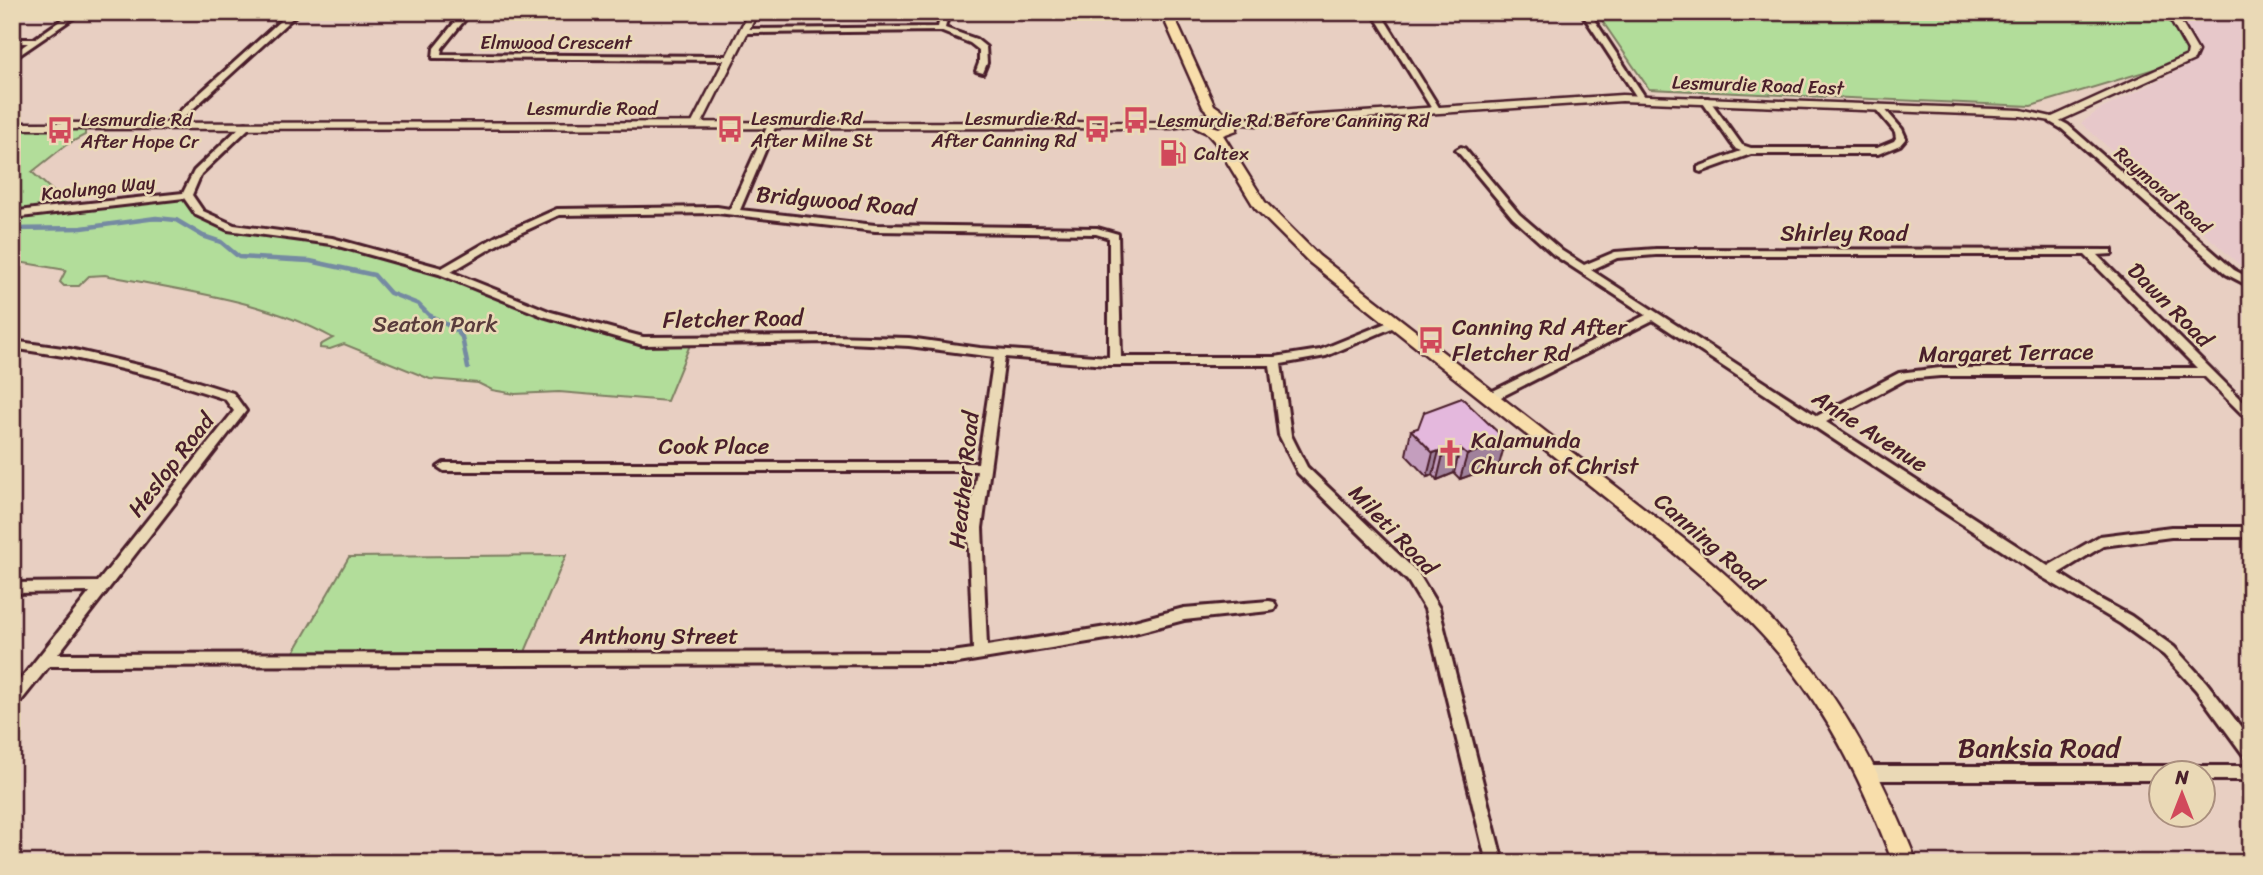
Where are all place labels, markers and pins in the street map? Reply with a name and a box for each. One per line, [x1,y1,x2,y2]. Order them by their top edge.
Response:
place label: Lesmurdie Rd After Milne St [750,102,873,157]
place label: Lesmurdie Rd After Canning Rd [931,102,1078,157]
place label: Lesmurdie Rd After Hope Cr [80,103,200,158]
place label: Lesmurdie Rd Before Canning Rd [1157,104,1431,137]
bus stop icon: Lesmurdie Rd Before Canning Rd [1121,105,1151,135]
bus stop icon: Lesmurdie Rd After Milne St [715,114,745,144]
bus stop icon: Lesmurdie Rd After Canning Rd [1082,114,1112,144]
bus stop icon: Lesmurdie Rd After Hope Cr [45,115,75,145]
place label: Caltex [1194,137,1249,170]
fuel station icon: Caltex [1158,138,1188,168]
place label: Canning Rd After Fletcher Rd [1452,307,1628,374]
bus stop icon: Canning Rd After Fletcher Rd [1416,325,1446,355]
place label: Kalamunda Church of Christ [1471,420,1640,487]
church icon: Kalamunda Church of Christ [1435,438,1465,468]

